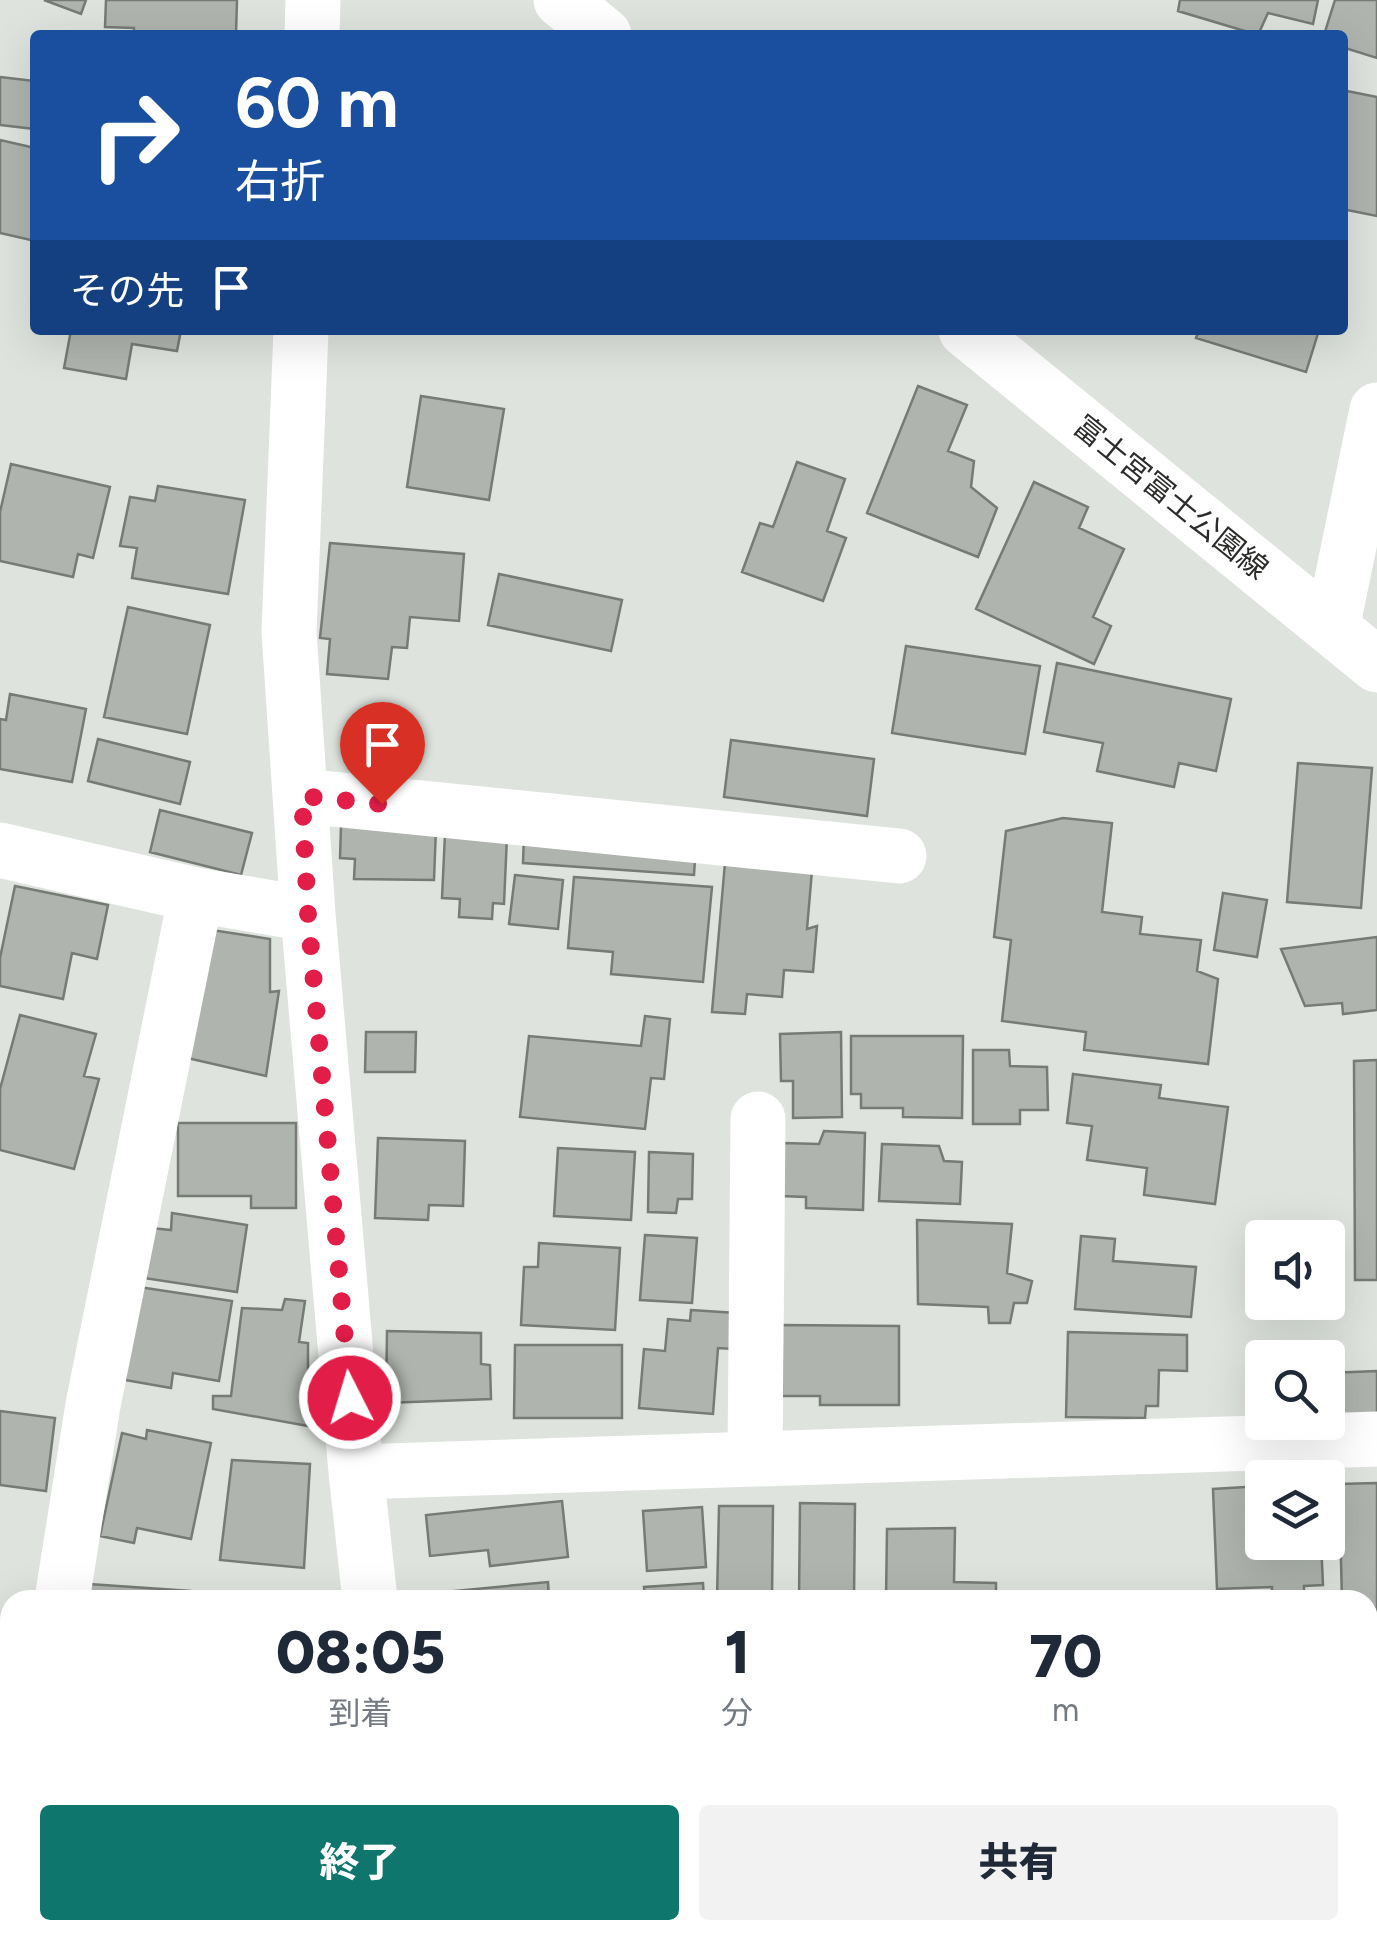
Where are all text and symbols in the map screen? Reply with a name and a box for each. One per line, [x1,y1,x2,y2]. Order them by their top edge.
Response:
text: 60 m [235,60,399,145]
icon: right [70,70,200,200]
text: 右折 [235,154,325,208]
icon: arrive [204,260,259,315]
text: その先 [70,268,184,314]
street label: 富士宮富士公園線 [1066,407,1276,587]
pin [340,702,425,805]
icon: arrive [355,717,410,772]
map controls [1245,1220,1345,1560]
button: sound [1245,1220,1345,1320]
button: search [1245,1340,1345,1440]
position arrow [298,1346,402,1450]
button: layers [1245,1460,1345,1560]
text: 08:05 [276,1616,445,1688]
text: 1 [724,1616,750,1688]
text: 70 [1029,1620,1102,1692]
text: m [1052,1691,1079,1729]
text: 到着 [329,1694,393,1732]
text: 分 [721,1694,753,1732]
button: 終了 [40,1805,679,1920]
button: 共有 [699,1805,1338,1920]

